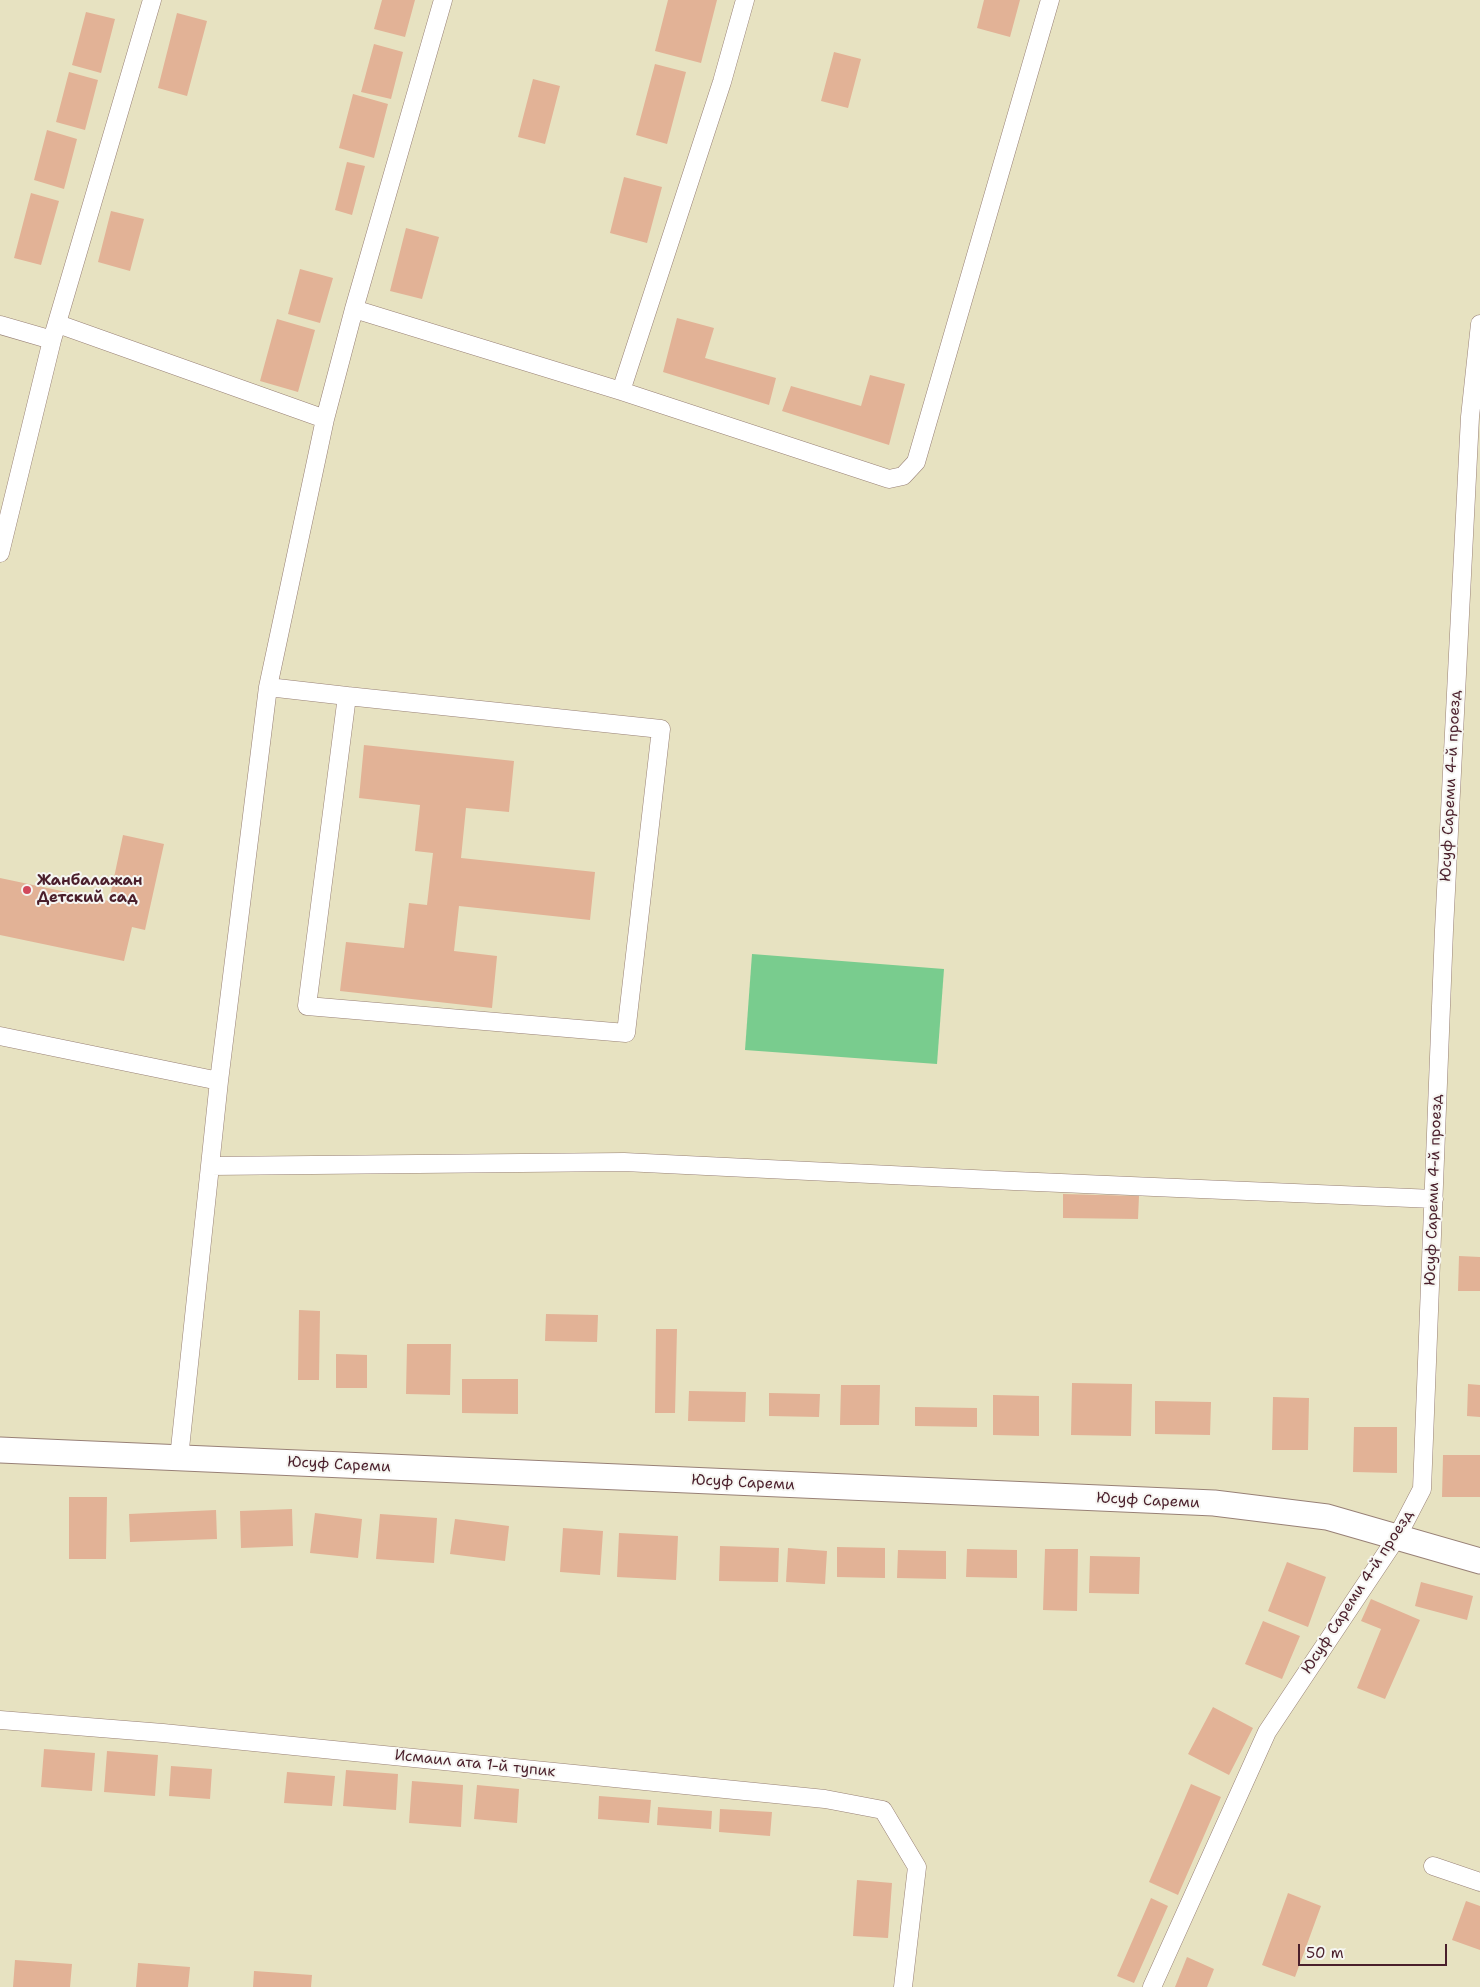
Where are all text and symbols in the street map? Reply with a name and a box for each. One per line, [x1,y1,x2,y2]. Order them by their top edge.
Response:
street label: Юсуф Сареми 4-й проезд [1437,690,1465,882]
place label: Жанбалажан Детский сад [37,872,143,907]
marker: Жанбалажан Детский сад [21,884,33,896]
street label: Юсуф Сареми 4-й проезд [1422,1094,1446,1286]
street label: Юсуф Сареми [287,1453,391,1477]
street label: Юсуф Сареми [691,1471,795,1495]
street label: Юсуф Сареми [1096,1489,1200,1513]
street label: Юсуф Сареми 4-й проезд [1298,1507,1418,1677]
street label: Исмаил ата 1-й тупик [394,1747,556,1781]
scale bar [1300,1934,1449,1966]
text: 50 m [1306,1943,1344,1963]

